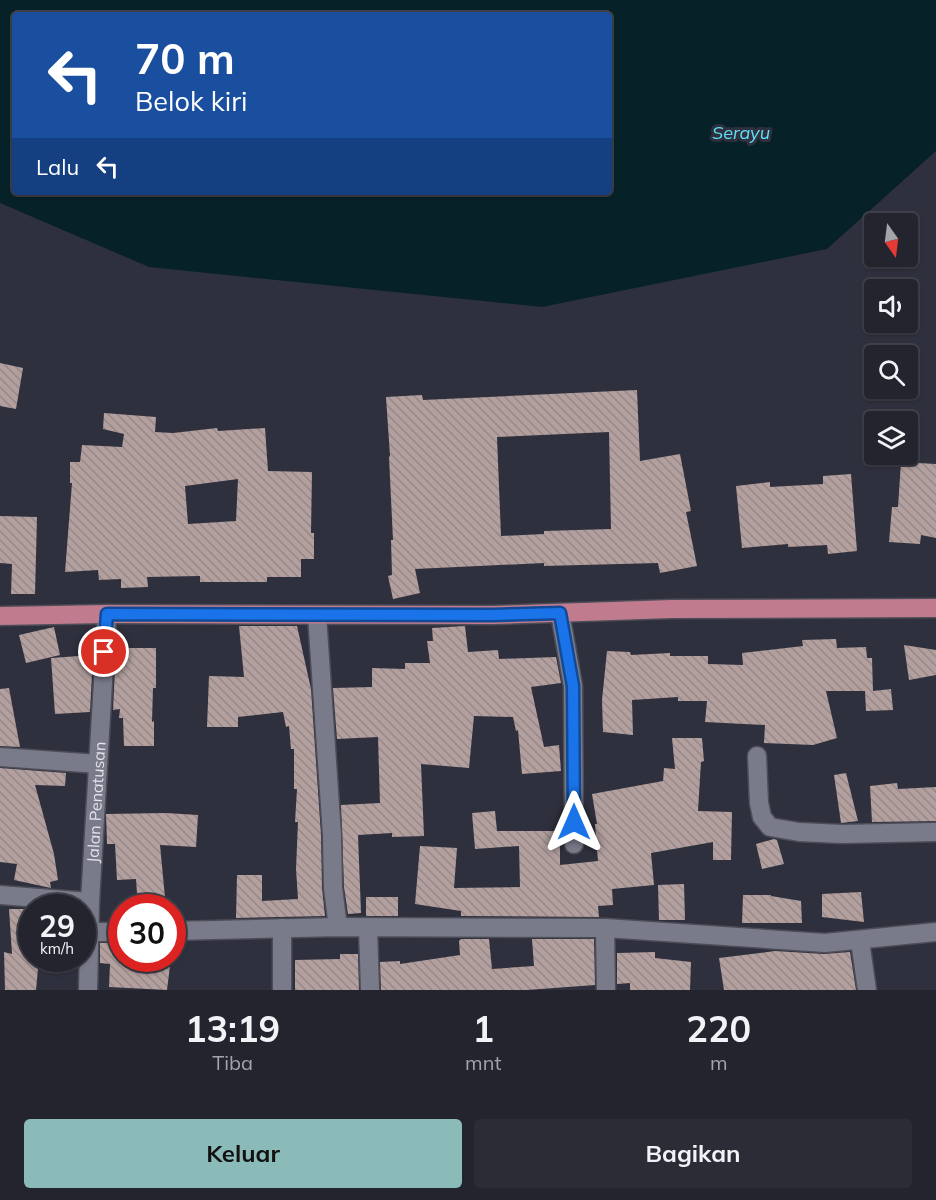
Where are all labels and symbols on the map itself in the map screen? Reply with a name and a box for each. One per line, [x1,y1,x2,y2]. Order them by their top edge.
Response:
water label: Serayu [712,121,770,144]
north arrow [864,213,918,267]
pin [78,626,129,677]
street label: Jalan Penatusan [82,741,109,863]
position arrow [542,790,606,854]
speed limit sign: 30 [108,894,186,972]

